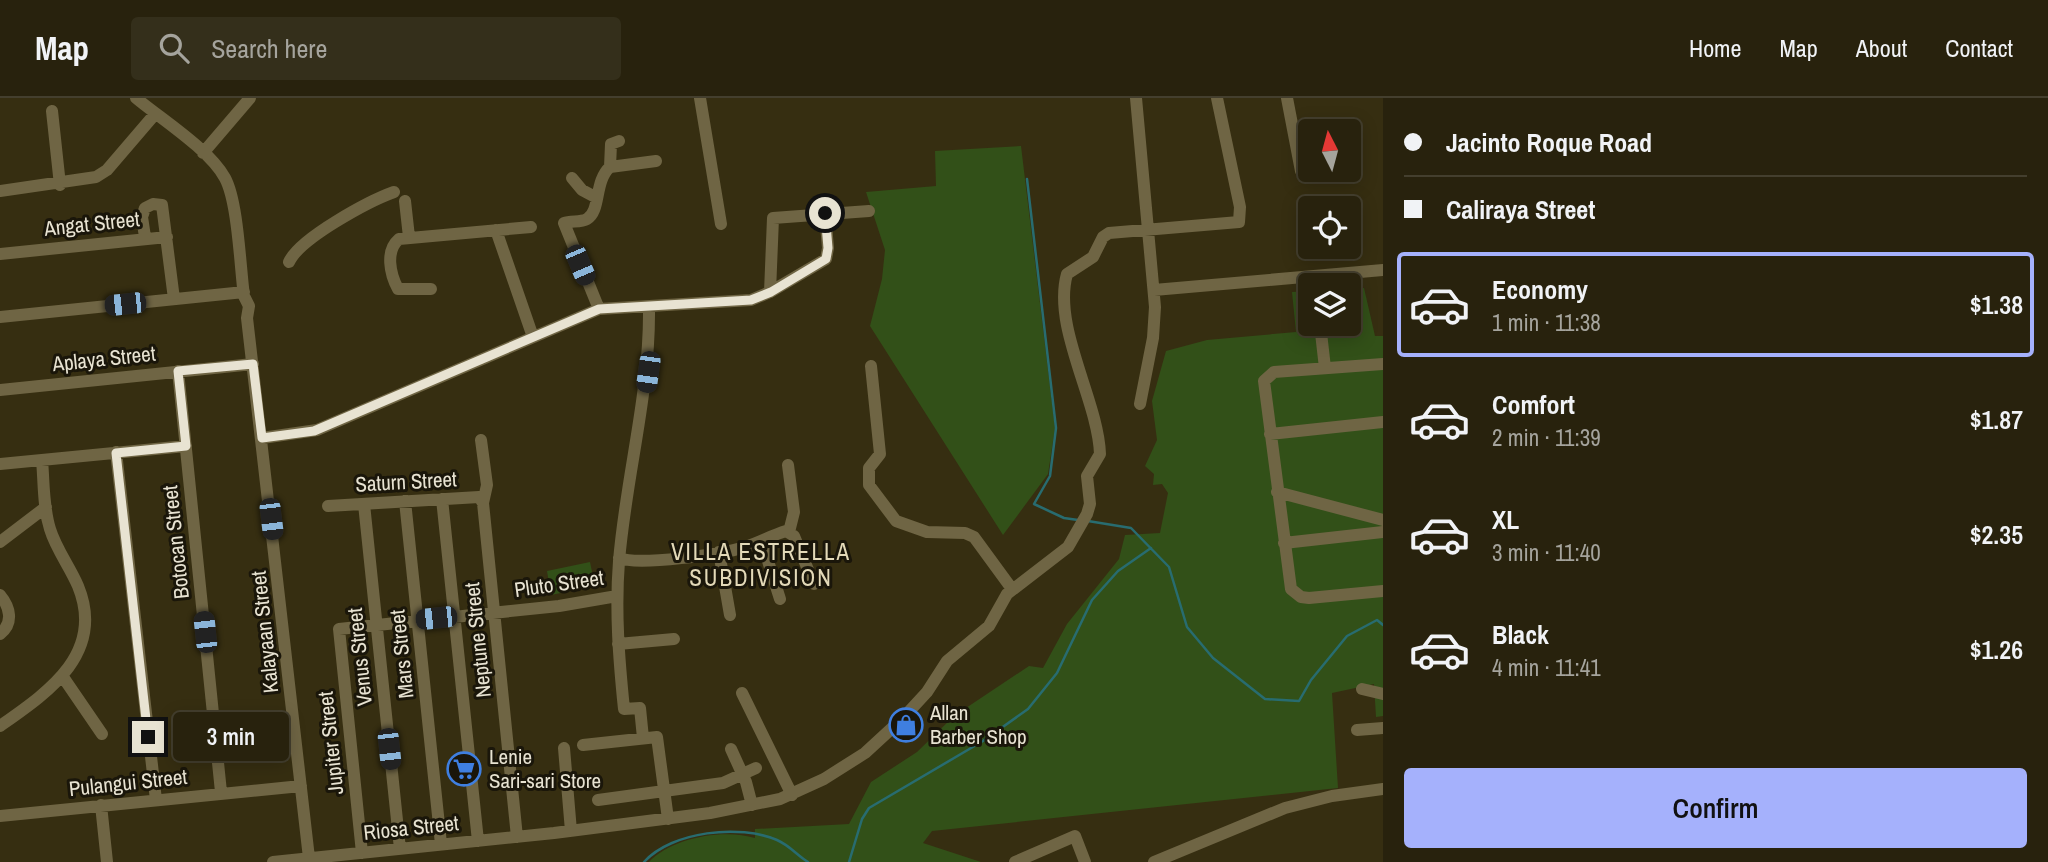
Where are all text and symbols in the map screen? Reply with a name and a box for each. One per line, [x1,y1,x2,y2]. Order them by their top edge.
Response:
search box [131,17,621,80]
text: Map [35,26,89,70]
icon: search [155,29,193,67]
text: Search here [211,31,327,66]
text: Home [1689,32,1741,64]
text: Map [1779,32,1818,64]
text: About [1856,32,1907,64]
text: Contact [1945,32,2013,64]
north arrow [1298,119,1362,182]
map controls [1298,119,1361,336]
text: Jacinto Roque Road [1446,125,1652,160]
text: Caliraya Street [1446,192,1595,227]
button: locate [1298,196,1361,259]
route start [809,197,841,229]
street label: Angat Street [42,204,141,243]
car [563,242,598,288]
text: Economy [1492,272,1588,307]
button: layers [1298,273,1361,336]
icon: car [1408,273,1471,336]
text: $1.38 [1970,287,2023,322]
car [104,291,147,317]
text: 1 min · 11:38 [1492,307,1601,338]
street label: Aplaya Street [50,339,157,378]
car [635,350,662,394]
text: Comfort [1492,387,1575,422]
icon: car [1408,388,1471,451]
text: $1.87 [1970,402,2023,437]
text: 2 min · 11:39 [1492,422,1601,453]
street label: Saturn Street [355,464,458,499]
street label: Botocan Street [155,484,196,600]
car [259,497,284,541]
text: XL [1492,502,1519,537]
icon: car [1408,503,1471,566]
text: $2.35 [1970,517,2023,552]
district label: VILLA ESTRELLA SUBDIVISION [671,536,851,593]
text: 3 min · 11:40 [1492,537,1601,568]
street label: Pluto Street [512,563,606,604]
street label: Kalayaan Street [244,569,285,695]
street label: Neptune Street [457,581,498,699]
car [415,605,458,631]
street label: Venus Street [340,606,379,708]
street label: Mars Street [382,608,421,700]
car [193,610,218,654]
text: Black [1492,617,1549,652]
icon: car [1408,618,1471,681]
text: $1.26 [1970,632,2023,667]
text: 4 min · 11:41 [1492,652,1601,683]
street label: Jupiter Street [311,690,350,796]
place label: Allan Barber Shop [929,698,1027,751]
shop icon: Allan Barber Shop [887,706,925,744]
callout: 3 min [172,712,288,762]
route end [132,721,164,753]
text: 3 min [207,721,255,752]
car [377,727,402,771]
place label: Lenie Sari-sari Store [489,742,601,795]
supermarket icon: Lenie Sari-sari Store [445,750,483,788]
street label: Pulangui Street [67,762,189,803]
button: Confirm [1404,768,2027,848]
street label: Riosa Street [362,808,460,847]

